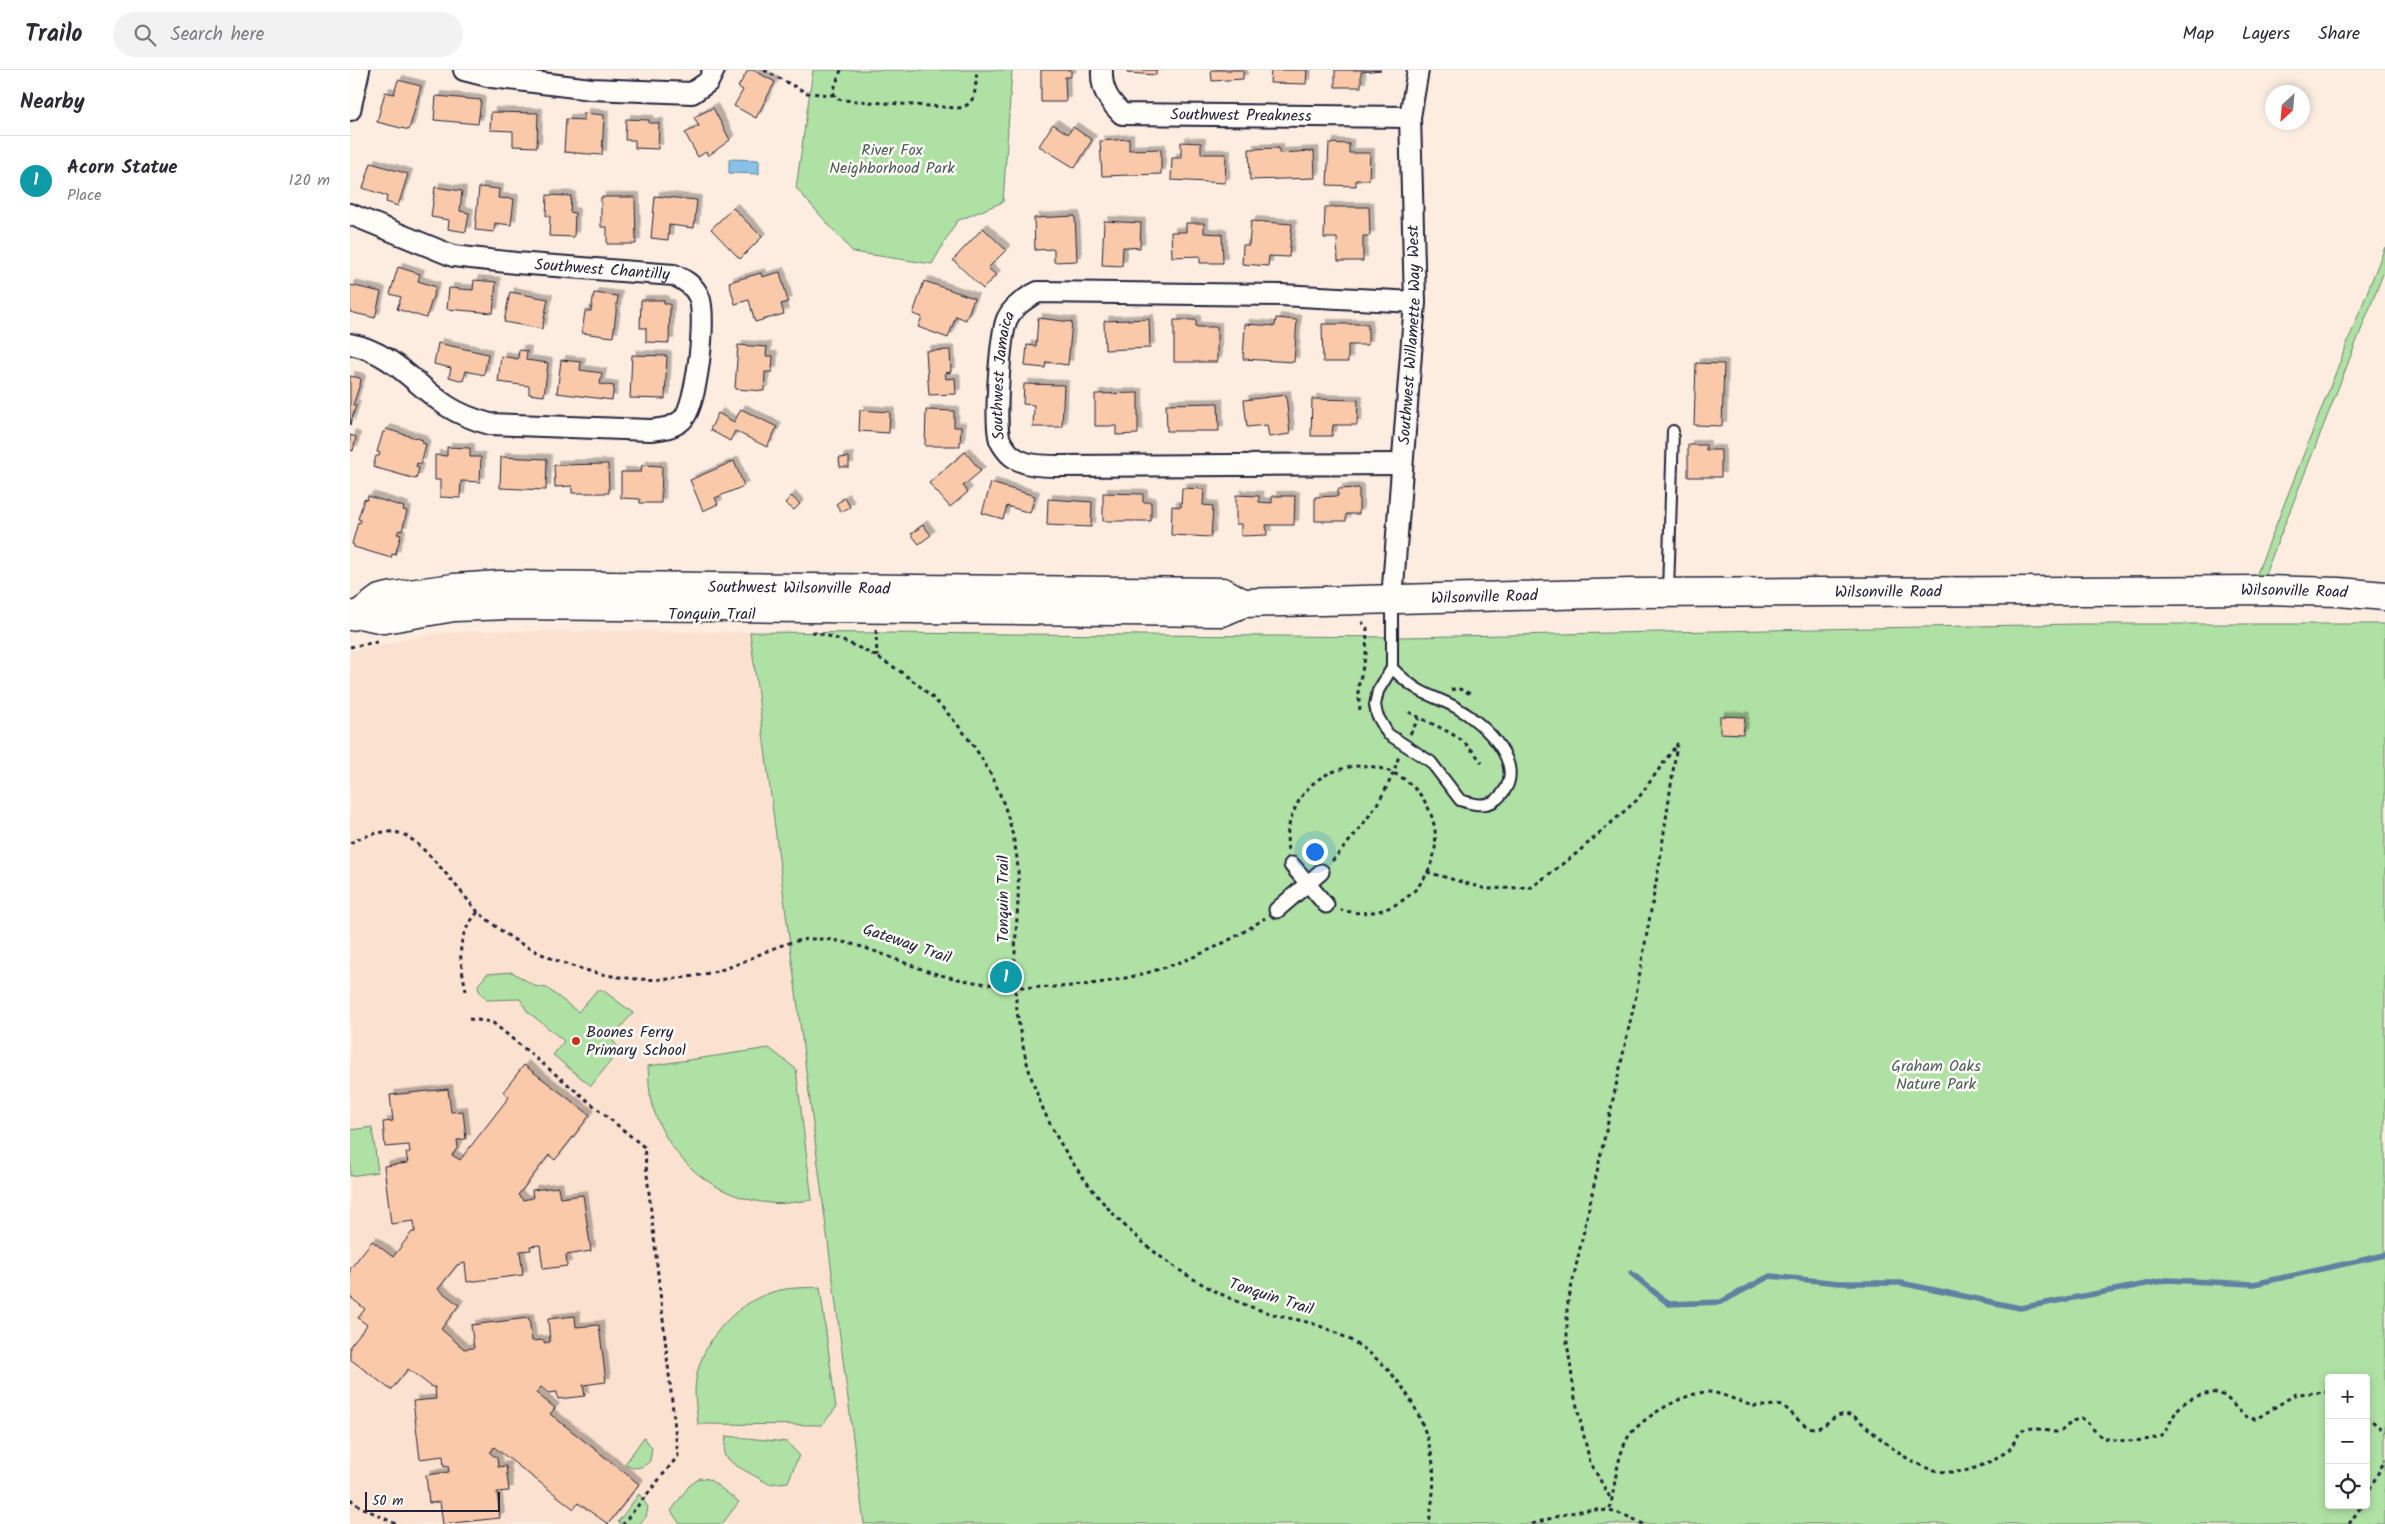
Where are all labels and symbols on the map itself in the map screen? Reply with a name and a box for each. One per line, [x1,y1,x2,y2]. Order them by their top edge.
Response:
north arrow [2265,85,2310,130]
street label: Southwest Preakness [1170,102,1312,128]
park label: River Fox Neighborhood Park [829,138,955,181]
street label: Southwest Willamette Way West [1392,224,1428,445]
street label: Southwest Chantilly [534,252,671,287]
street label: Southwest Jamaica [985,306,1022,442]
street label: Southwest Wilsonville Road [708,575,892,601]
street label: Wilsonville Road [2241,577,2350,605]
street label: Wilsonville Road [1835,579,1943,605]
street label: Wilsonville Road [1430,583,1539,611]
street label: Tonquin Trail [668,602,756,627]
your location [1302,839,1328,865]
street label: Tonquin Trail [991,855,1016,943]
street label: Gateway Trail [859,917,955,971]
pin: 1 [990,958,1022,996]
place label: Boones Ferry Primary School [586,1020,686,1063]
marker: Boones Ferry Primary School [570,1035,582,1047]
park label: Graham Oaks Nature Park [1891,1054,1981,1097]
street label: Tonquin Trail [1226,1272,1317,1322]
scale bar [365,1489,500,1512]

